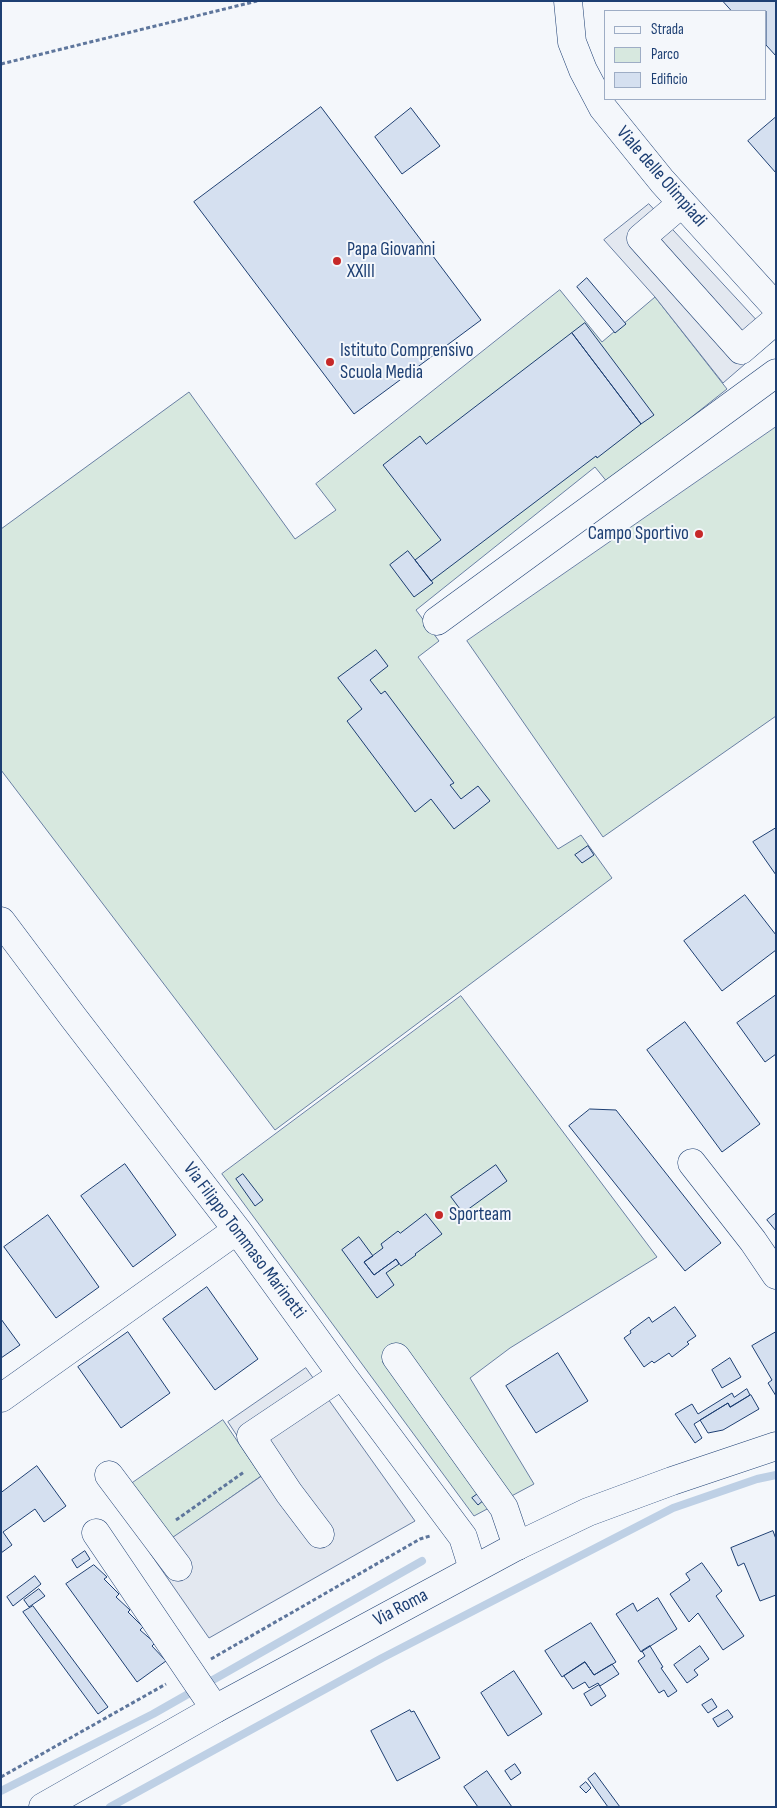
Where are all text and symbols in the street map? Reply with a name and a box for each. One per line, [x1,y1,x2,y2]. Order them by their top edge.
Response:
legend [604,10,767,100]
text: Strada [651,20,684,39]
text: Parco [651,45,679,64]
text: Edificio [651,70,688,89]
street label: Viale delle Olimpiadi [611,122,711,232]
place label: Papa Giovanni XXIII [347,239,435,283]
marker: Papa Giovanni XXIII [331,255,343,267]
place label: Istituto Comprensivo Scuola Media [340,340,474,384]
marker: Istituto Comprensivo Scuola Media [324,356,336,368]
place label: Campo Sportivo [588,523,689,545]
marker: Campo Sportivo [693,528,705,540]
street label: Via Filippo Tommaso Marinetti [178,1158,310,1324]
place label: Sporteam [449,1204,511,1226]
marker: Sporteam [433,1209,445,1221]
street label: Via Roma [370,1584,432,1632]

